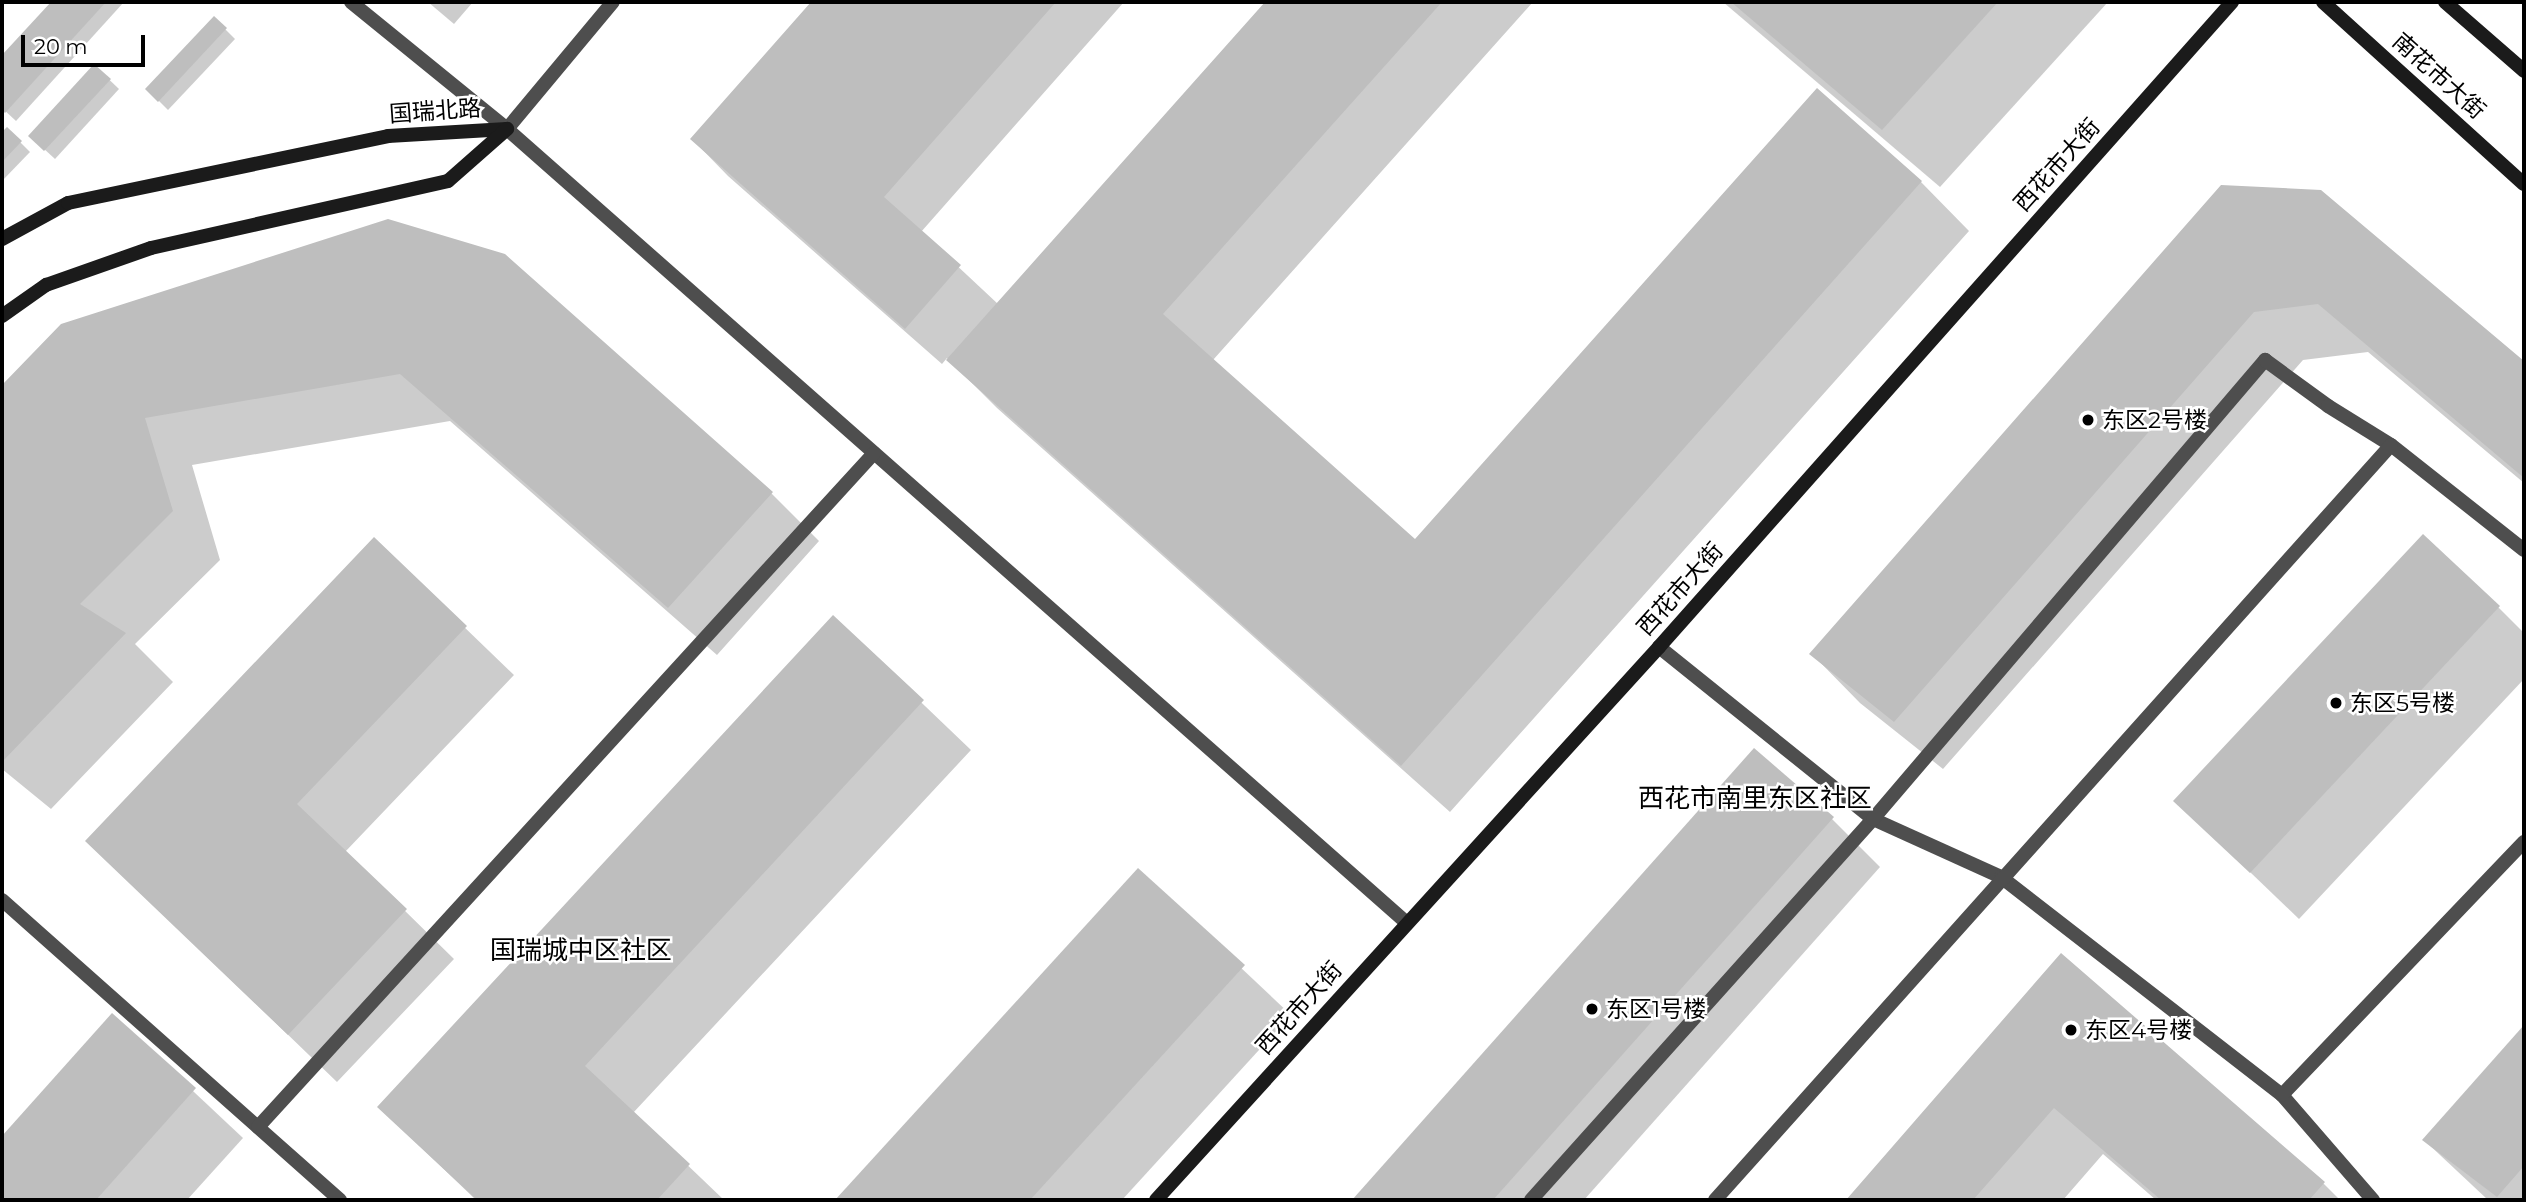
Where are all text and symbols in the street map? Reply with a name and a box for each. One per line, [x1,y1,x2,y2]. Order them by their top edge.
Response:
scale bar [24,21,149,65]
street label: 南花市大街 [2387,27,2491,125]
text: 20 m [34,34,88,59]
street label: 国瑞北路 [388,94,482,128]
street label: 西花市大街 [2008,113,2106,217]
place label: 东区2号楼 [2102,406,2207,434]
marker: 东区2号楼 [2080,412,2096,428]
street label: 西花市大街 [1631,537,1729,641]
place label: 东区5号楼 [2350,689,2455,717]
marker: 东区5号楼 [2328,695,2344,711]
district label: 西花市南里东区社区 [1638,783,1872,815]
district label: 国瑞城中区社区 [490,935,672,967]
street label: 西花市大街 [1250,956,1348,1060]
place label: 东区1号楼 [1606,995,1706,1023]
marker: 东区1号楼 [1584,1001,1600,1017]
place label: 东区4号楼 [2085,1016,2192,1044]
marker: 东区4号楼 [2063,1022,2079,1038]

